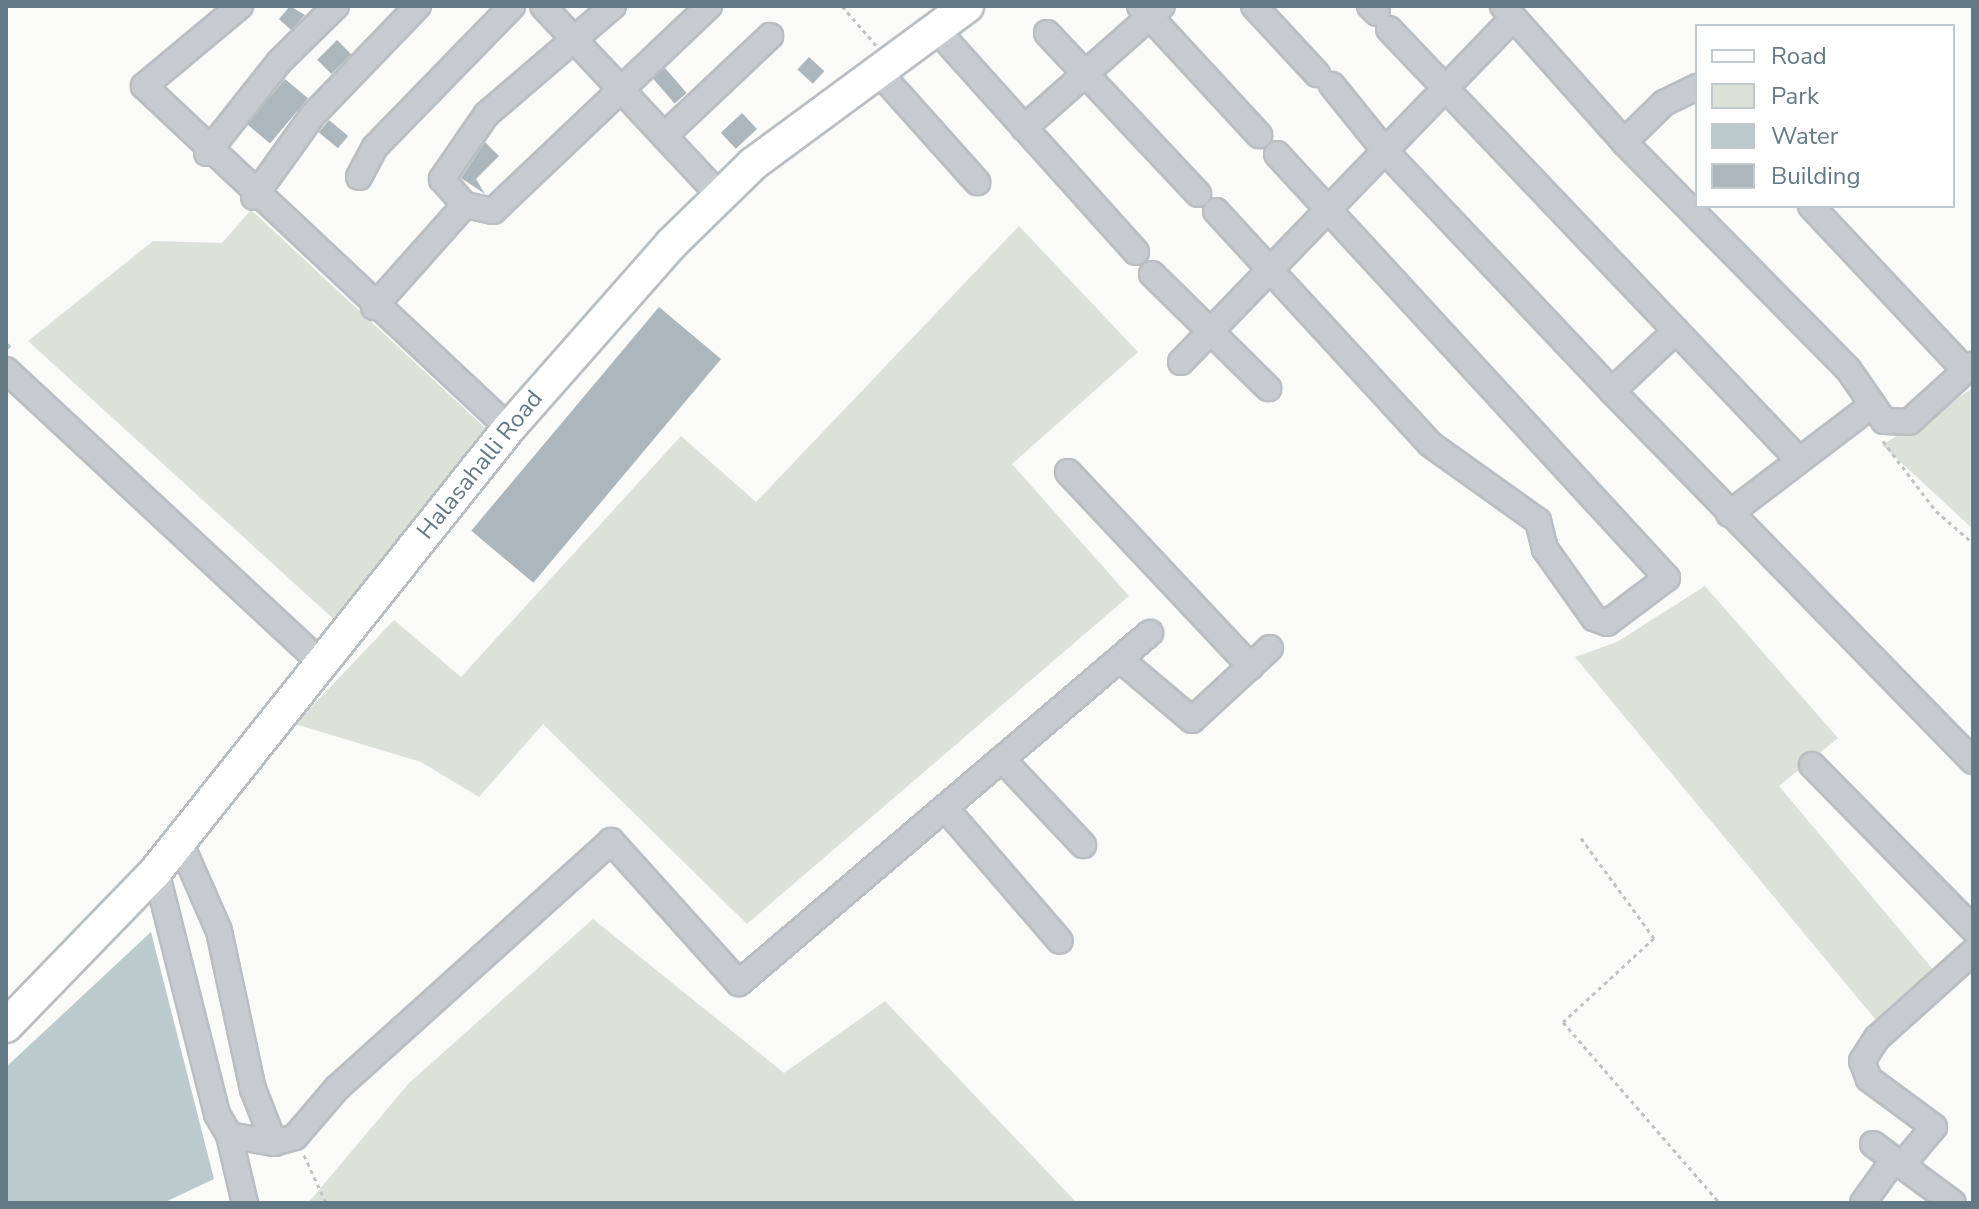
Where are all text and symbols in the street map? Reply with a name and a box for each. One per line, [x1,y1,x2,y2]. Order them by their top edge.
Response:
legend [1695,24,1955,208]
text: Road [1771,40,1827,72]
text: Park [1771,80,1819,112]
text: Water [1771,120,1838,152]
text: Building [1771,160,1861,192]
street label: Halasahalli Road [411,385,549,545]

